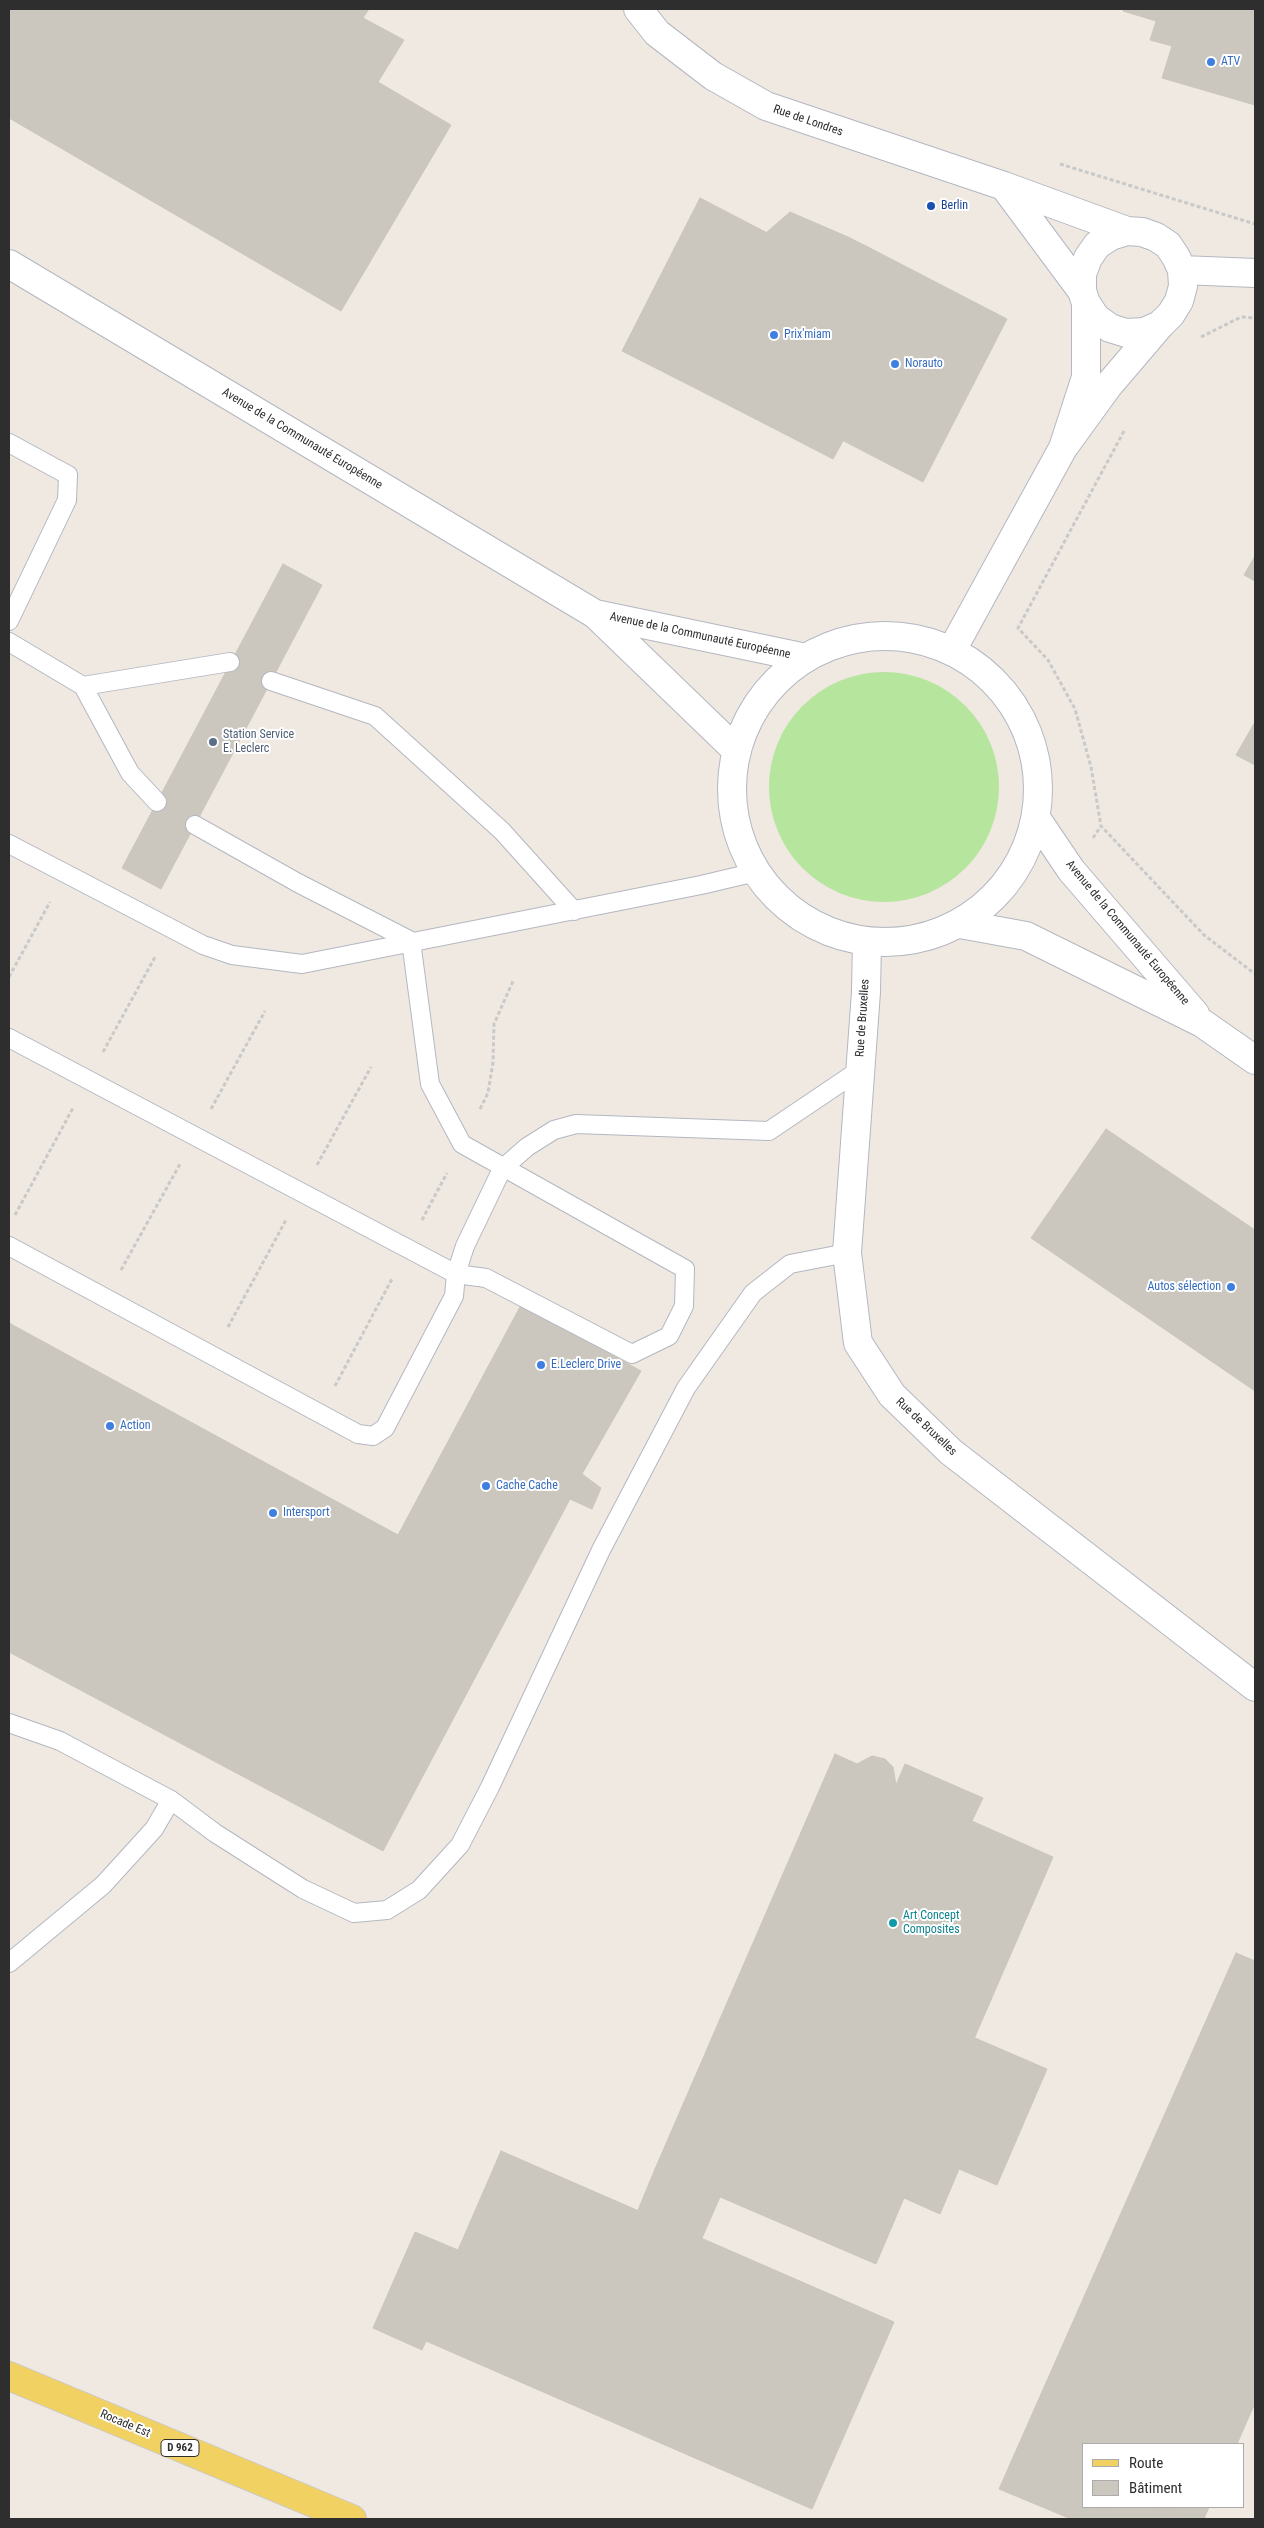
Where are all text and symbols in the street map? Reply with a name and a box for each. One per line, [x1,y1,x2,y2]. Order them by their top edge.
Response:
place label: ATV [1221,55,1240,69]
marker: ATV [1205,56,1217,68]
street label: Rue de Londres [771,102,845,140]
place label: Berlin [941,199,968,213]
marker: Berlin [925,200,937,212]
place label: Prix'miam [784,328,831,342]
marker: Prix'miam [768,329,780,341]
place label: Norauto [905,357,943,371]
marker: Norauto [889,358,901,370]
street label: Avenue de la Communauté Européenne [219,385,385,493]
street label: Avenue de la Communauté Européenne [608,610,792,662]
place label: Station Service E. Leclerc [223,728,294,756]
marker: Station Service E. Leclerc [207,736,219,748]
street label: Avenue de la Communauté Européenne [1062,858,1192,1008]
street label: Rue de Bruxelles [853,978,873,1058]
place label: Autos sélection [1148,1280,1221,1294]
marker: Autos sélection [1225,1281,1237,1293]
place label: E.Leclerc Drive [551,1358,621,1372]
marker: E.Leclerc Drive [535,1359,547,1371]
street label: Rue de Bruxelles [892,1395,960,1459]
place label: Action [120,1419,151,1433]
marker: Action [104,1420,116,1432]
place label: Cache Cache [496,1479,558,1493]
marker: Cache Cache [480,1480,492,1492]
place label: Intersport [283,1506,330,1520]
marker: Intersport [267,1507,279,1519]
place label: Art Concept Composites [903,1909,960,1937]
marker: Art Concept Composites [887,1917,899,1929]
street label: Rocade Est [98,2407,152,2441]
road number: D 962 [161,2440,199,2456]
legend [1082,2443,1244,2508]
text: Route [1129,2454,1163,2472]
text: Bâtiment [1129,2479,1182,2497]

